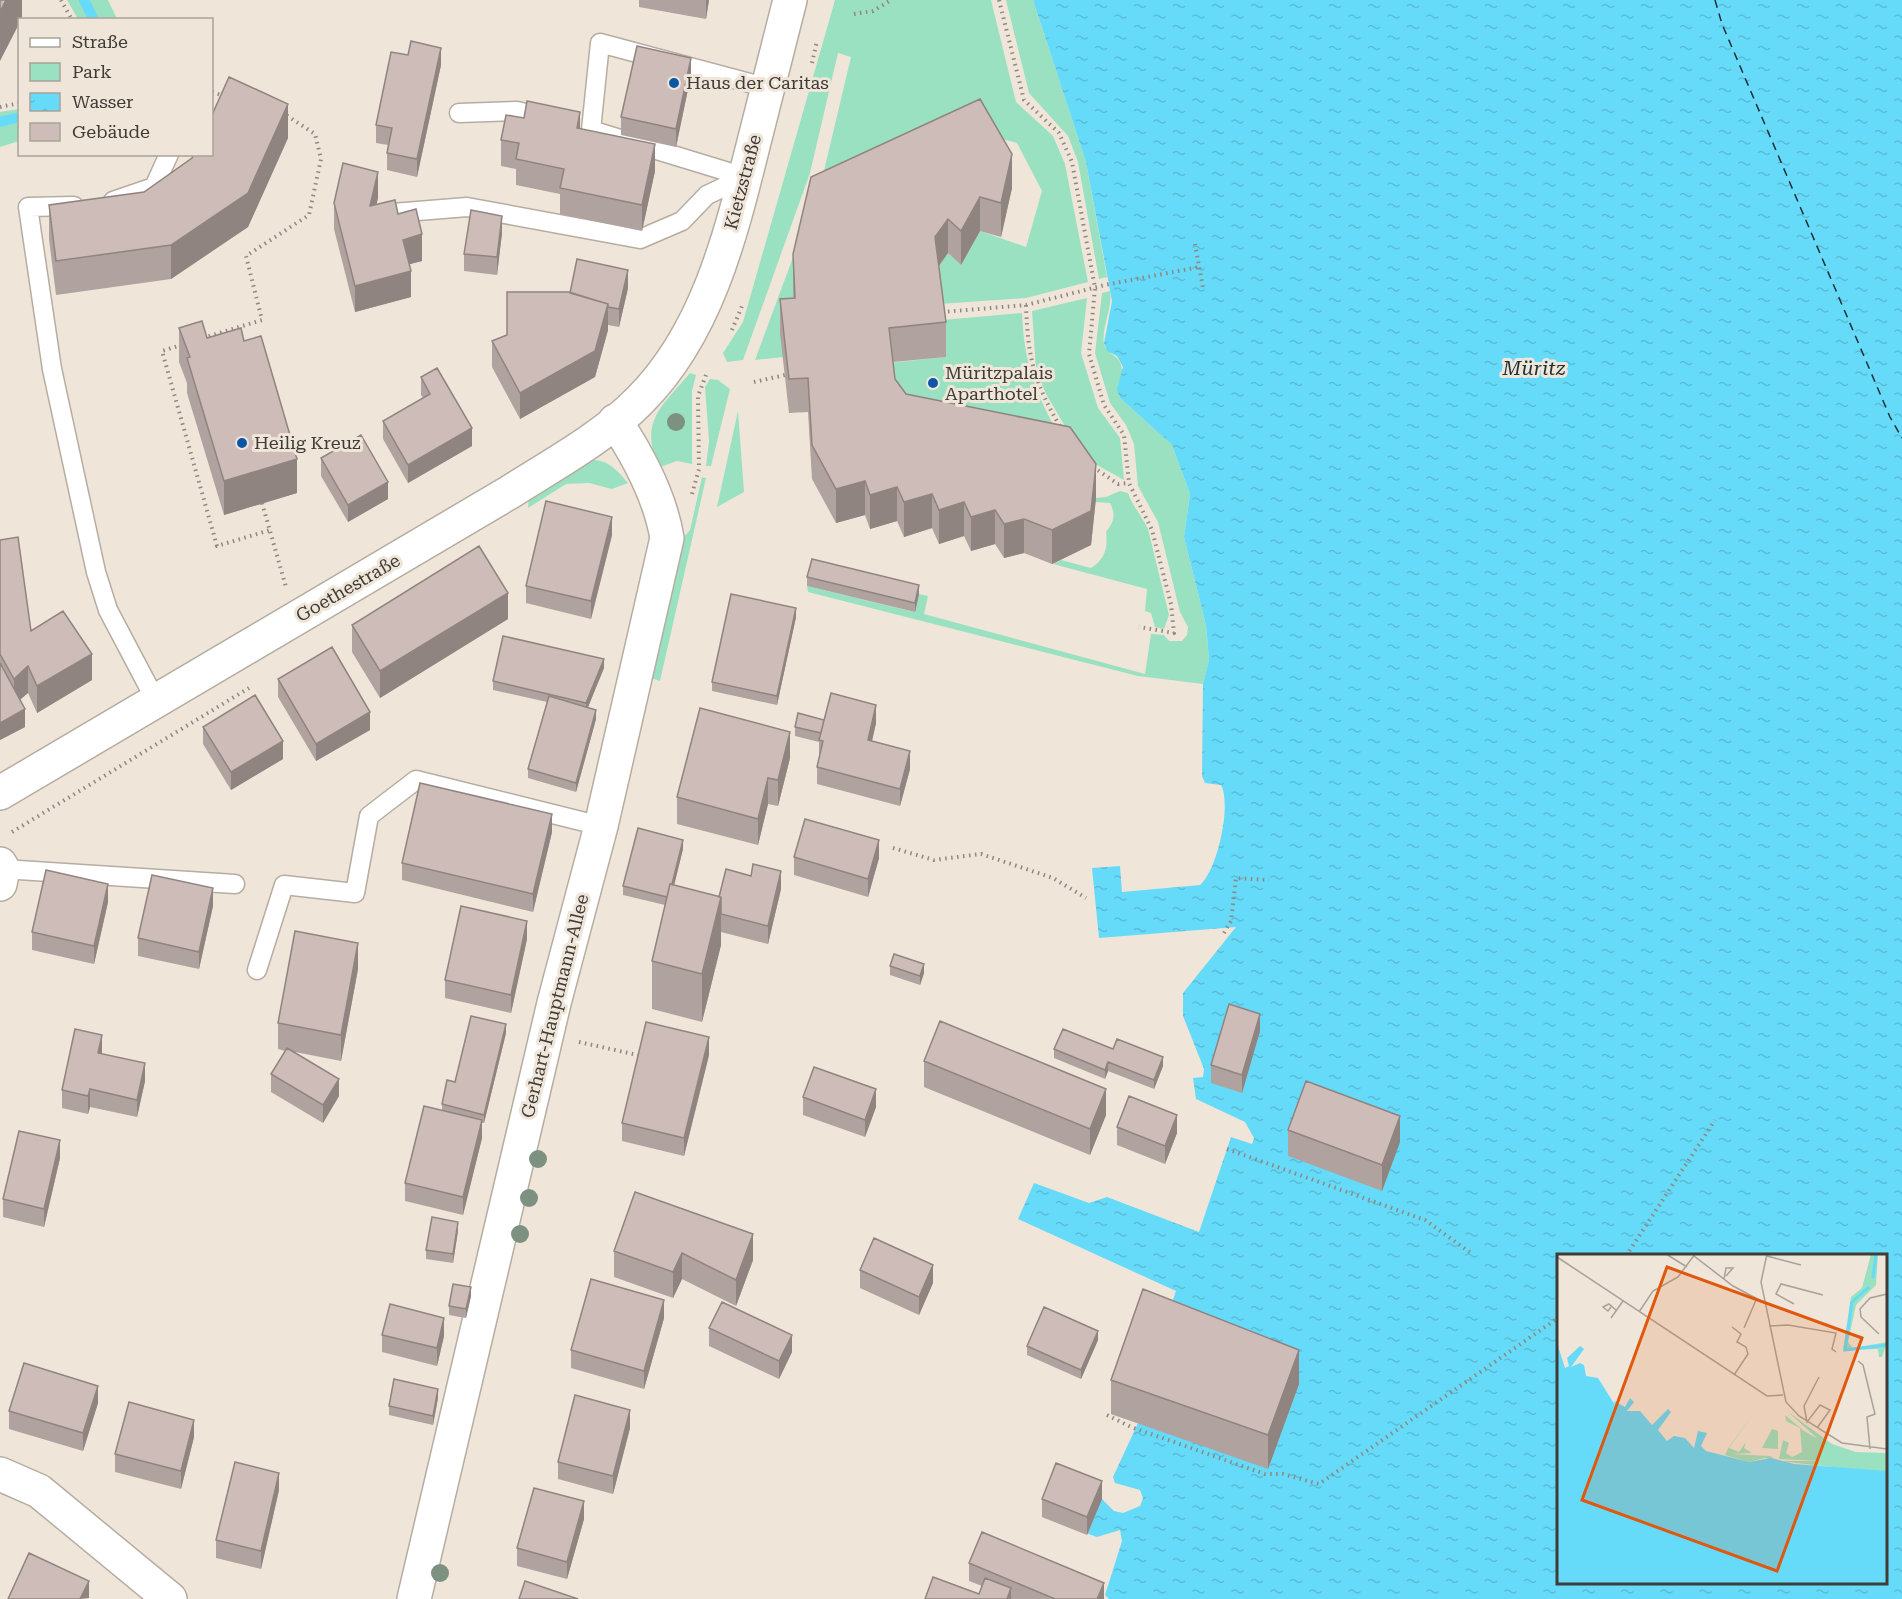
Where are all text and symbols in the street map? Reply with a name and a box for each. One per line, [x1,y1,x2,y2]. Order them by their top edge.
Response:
legend [18,18,213,156]
text: Straße [72,31,128,52]
text: Park [72,61,112,82]
place label: Haus der Caritas [686,72,829,93]
marker: Haus der Caritas [667,76,681,90]
text: Wasser [72,91,133,112]
text: Gebäude [72,121,150,142]
street label: Kietzstraße [720,132,765,232]
water label: Müritz [1502,356,1566,380]
place label: Müritzpalais Aparthotel [945,362,1053,404]
marker: Müritzpalais Aparthotel [926,376,940,390]
place label: Heilig Kreuz [254,432,361,453]
marker: Heilig Kreuz [235,436,249,450]
street label: Goethestraße [292,549,404,626]
street label: Gerhart-Hauptmann-Allee [517,892,593,1120]
inset map [1557,1254,1887,1584]

